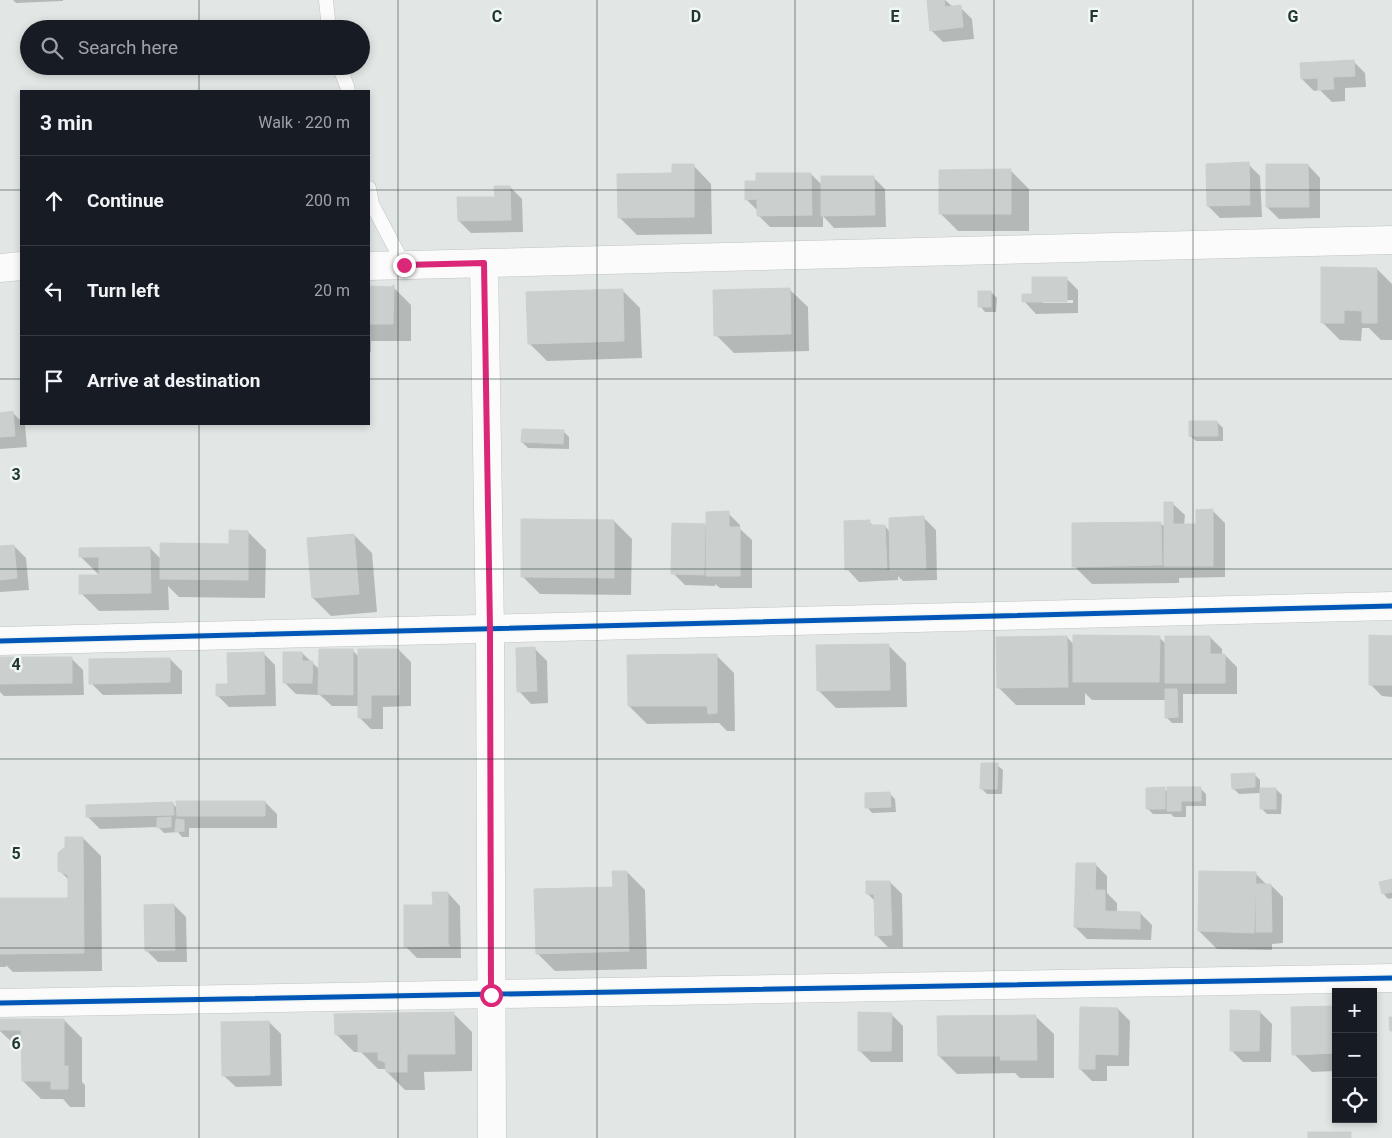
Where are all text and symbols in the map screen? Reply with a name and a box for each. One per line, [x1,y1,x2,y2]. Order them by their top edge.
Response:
text: C [492,7,502,26]
text: D [691,7,701,26]
text: E [891,7,900,26]
text: F [1090,7,1099,26]
text: G [1288,7,1299,26]
search box [20,20,370,75]
icon: search [38,34,66,62]
text: Search here [78,36,178,59]
text: 3 min [40,111,93,135]
text: Walk · 220 m [258,113,350,132]
icon: ahead [40,187,68,215]
text: Continue [87,189,164,212]
text: 200 m [305,191,350,210]
route end [393,254,416,277]
icon: left [40,277,68,305]
text: Turn left [87,279,160,302]
text: 20 m [314,281,350,300]
icon: arrive [40,367,68,395]
text: Arrive at destination [87,369,260,392]
text: 3 [11,465,21,484]
text: 4 [11,655,21,674]
text: 5 [11,844,21,863]
route start [480,984,503,1007]
map controls [1332,988,1377,1123]
button: + [1332,988,1377,1033]
button: − [1332,1033,1377,1078]
text: 6 [11,1034,21,1053]
button: locate [1332,1078,1377,1123]

